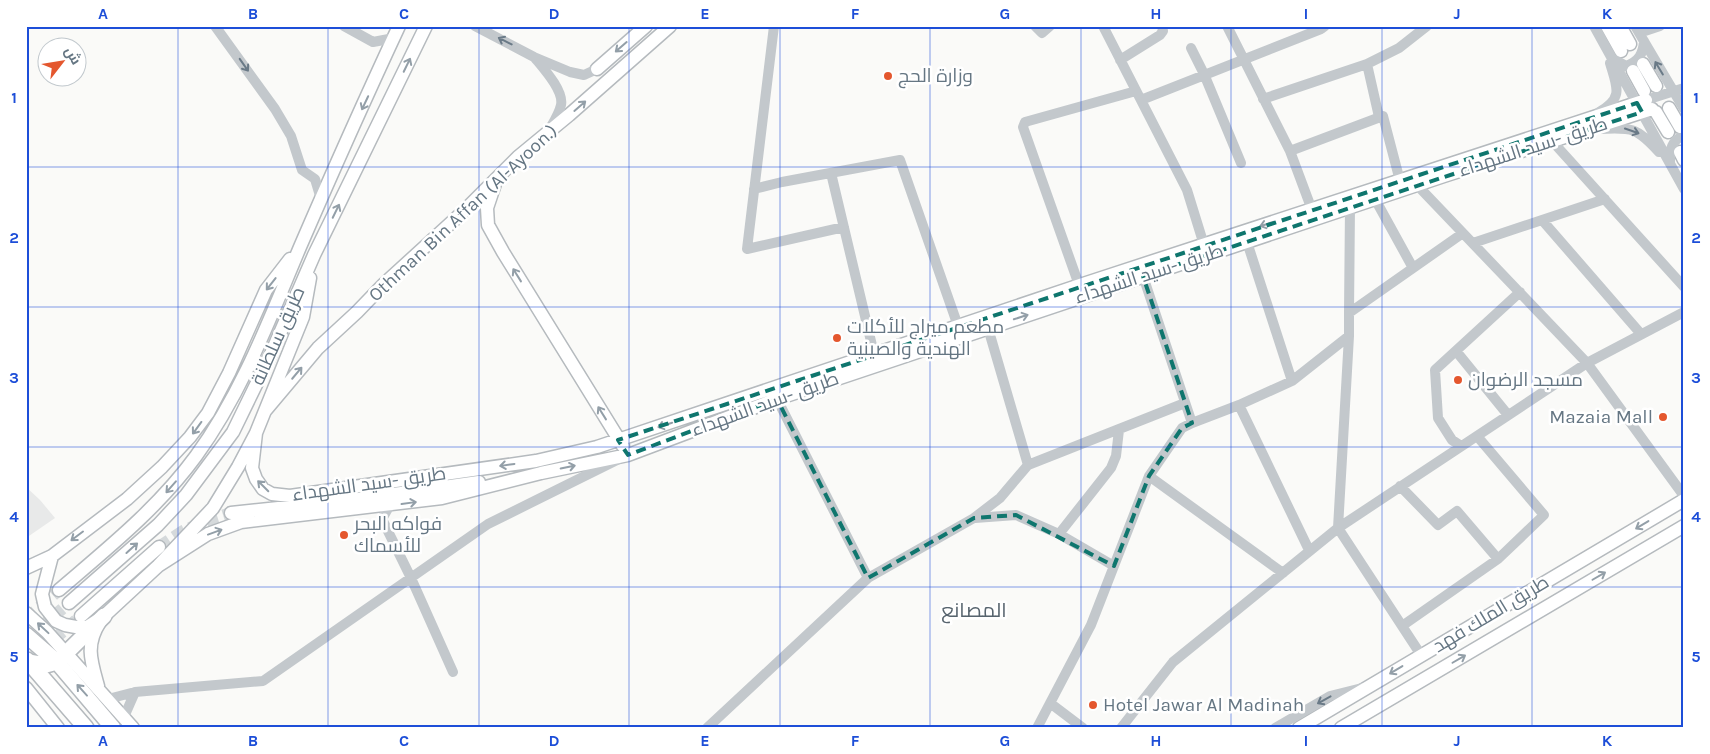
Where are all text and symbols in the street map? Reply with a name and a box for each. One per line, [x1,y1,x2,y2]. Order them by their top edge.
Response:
text: A [98,4,108,23]
text: B [248,4,258,23]
text: C [399,4,409,23]
text: D [549,4,560,23]
text: E [700,4,710,23]
text: F [851,4,860,23]
text: G [1000,4,1010,23]
text: H [1150,4,1162,23]
text: I [1304,4,1308,23]
text: J [1453,4,1461,23]
text: K [1602,4,1613,23]
one-way arrow [498,36,513,46]
north arrow [38,38,88,88]
one-way arrow [614,41,627,53]
text: ش [61,43,85,68]
one-way arrow [239,58,249,72]
one-way arrow [403,58,412,73]
one-way arrow [1654,61,1664,75]
place label: وزارة الحج [898,65,973,89]
marker: وزارة الحج [882,70,894,82]
text: 1 [11,88,17,107]
text: 1 [1693,88,1699,107]
one-way arrow [360,95,370,110]
one-way arrow [573,100,586,112]
street label: طريق -سيد الشهداء [1456,113,1611,182]
street label: Othman Bin Affan (Al-Ayoon.) [364,120,562,306]
one-way arrow [1624,126,1640,136]
one-way arrow [332,204,341,219]
one-way arrow [1259,220,1275,230]
text: 2 [9,228,19,247]
text: 2 [1691,228,1701,247]
street label: طريق -سيد الشهداء [1072,240,1227,309]
one-way arrow [512,269,522,283]
one-way arrow [266,277,277,290]
street label: طريق سلطانة [247,283,310,389]
one-way arrow [1012,312,1028,321]
place label: مطعم ميراج للأكلات الهندية والصينية [847,316,1004,360]
marker: مطعم ميراج للأكلات الهندية والصينية [831,332,843,344]
one-way arrow [291,367,302,380]
street label: طريق -سيد الشهداء [688,367,842,442]
text: 3 [9,368,19,387]
text: 3 [1691,368,1701,387]
place label: مسجد الرضوان [1468,369,1583,391]
marker: مسجد الرضوان [1452,374,1464,386]
place label: Mazaia Mall [1549,406,1653,428]
one-way arrow [597,407,607,421]
marker: Mazaia Mall [1657,411,1669,423]
one-way arrow [192,421,202,435]
one-way arrow [657,421,673,431]
one-way arrow [500,460,516,470]
street label: طريق -سيد الشهداء [291,462,448,507]
one-way arrow [559,462,575,471]
one-way arrow [257,480,269,492]
one-way arrow [165,481,177,494]
one-way arrow [401,498,417,508]
text: 4 [9,507,19,526]
text: 4 [1691,507,1701,526]
place label: فواكه البحر للأسماك [353,513,442,557]
one-way arrow [1634,520,1649,530]
one-way arrow [207,526,222,536]
marker: فواكه البحر للأسماك [338,529,350,541]
one-way arrow [71,531,84,542]
one-way arrow [126,542,139,554]
street label: طريق الملك فهد [1429,571,1553,658]
one-way arrow [1591,571,1605,581]
district label: المصانع [941,599,1007,624]
one-way arrow [36,622,49,634]
text: 5 [9,647,19,666]
text: 5 [1691,647,1701,666]
one-way arrow [1451,653,1465,663]
one-way arrow [1389,665,1404,675]
one-way arrow [76,684,88,697]
place label: Hotel Jawar Al Madinah [1103,694,1304,716]
one-way arrow [1317,695,1332,705]
marker: Hotel Jawar Al Madinah [1087,699,1099,711]
text: A [98,731,108,750]
text: B [248,731,258,750]
text: C [399,731,409,750]
text: D [549,731,560,750]
text: E [700,731,710,750]
text: F [851,731,860,750]
text: G [1000,731,1010,750]
text: H [1150,731,1162,750]
text: I [1304,731,1308,750]
text: J [1453,731,1461,750]
text: K [1602,731,1613,750]

